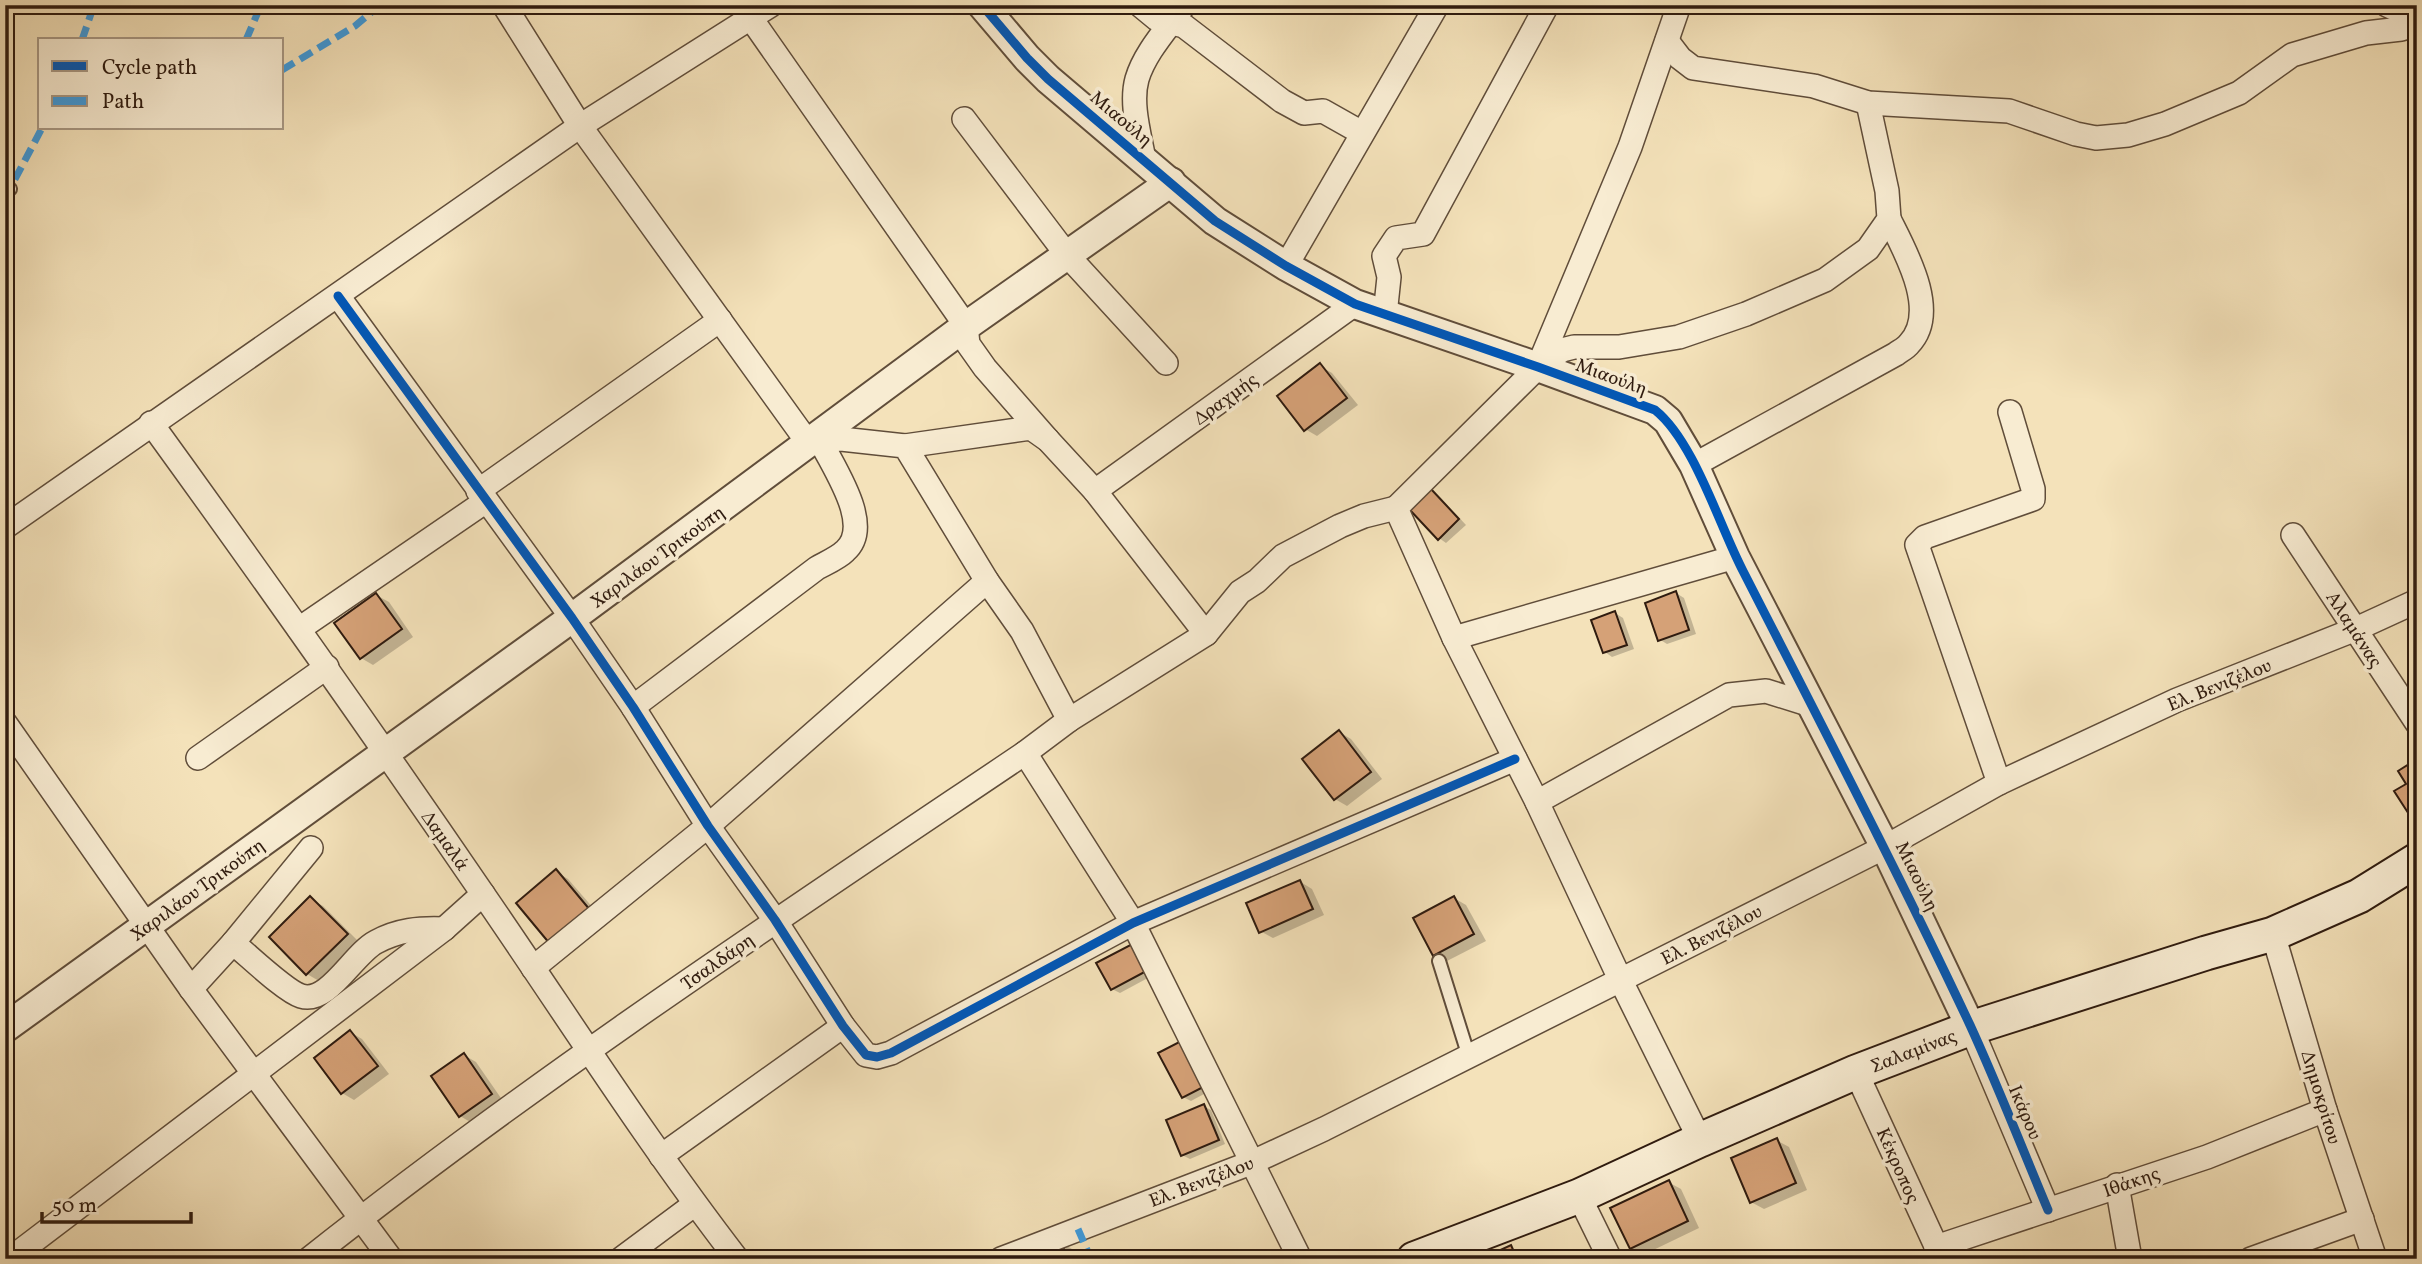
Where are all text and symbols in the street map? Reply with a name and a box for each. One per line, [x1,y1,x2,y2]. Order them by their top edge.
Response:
legend [38,38,284,130]
text: Cycle path [102,54,197,83]
street label: Μιαούλη [1084,86,1158,154]
text: Path [102,88,144,117]
street label: Μιαούλη [1572,353,1651,403]
street label: Δραχμής [1189,367,1264,432]
street label: Χαριλάου Τρικούπη [586,500,731,615]
street label: Αλαμάνας [2319,587,2388,673]
street label: Ελ. Βενιζέλου [2164,653,2276,719]
street label: Δαμαλά [414,806,475,877]
street label: Χαριλάου Τρικούπη [126,833,271,948]
street label: Μιαούλη [1888,838,1944,916]
street label: Ελ. Βενιζέλου [1657,899,1767,972]
street label: Τσαλδάρη [676,928,760,997]
street label: Σαλαμίνας [1867,1024,1960,1080]
street label: Δημοκρίτου [2294,1048,2347,1148]
street label: Ικάρου [2001,1081,2047,1144]
street label: Κέκροπος [1869,1124,1925,1208]
street label: Ελ. Βενιζέλου [1145,1151,1258,1215]
street label: Ιθάκης [2100,1161,2164,1205]
scale bar [42,1180,191,1224]
text: 50 m [52,1192,97,1221]

